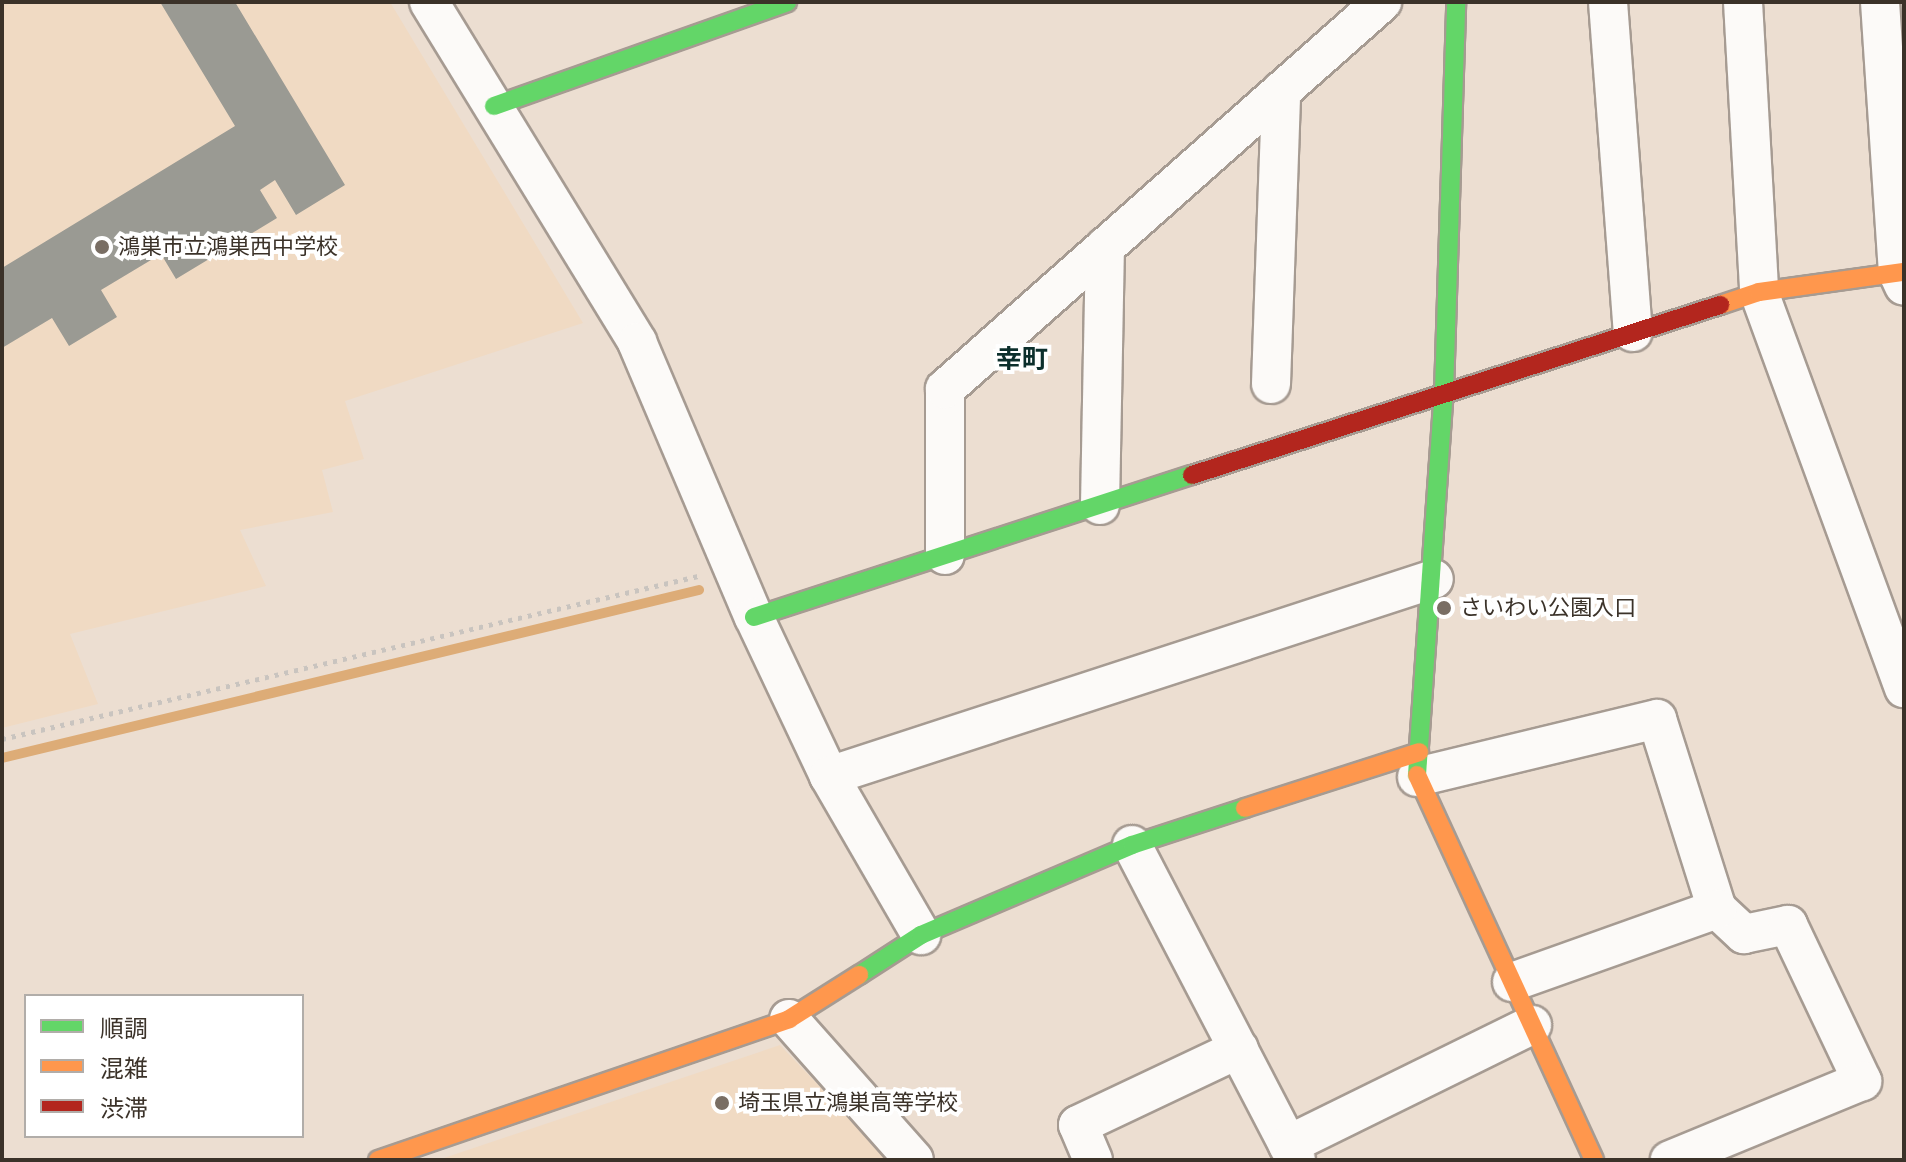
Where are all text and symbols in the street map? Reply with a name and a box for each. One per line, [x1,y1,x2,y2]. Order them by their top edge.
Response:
place label: 鴻巣市立鴻巣西中学校 [118,234,338,260]
marker: 鴻巣市立鴻巣西中学校 [93,238,111,256]
district label: 幸町 [996,343,1048,375]
place label: さいわい公園入口 [1460,595,1636,621]
marker: さいわい公園入口 [1435,599,1453,617]
legend [24,994,304,1138]
text: 順調 [100,1013,148,1043]
text: 混雑 [100,1053,148,1083]
place label: 埼玉県立鴻巣高等学校 [738,1090,958,1116]
text: 渋滞 [100,1093,148,1123]
marker: 埼玉県立鴻巣高等学校 [713,1094,731,1112]

